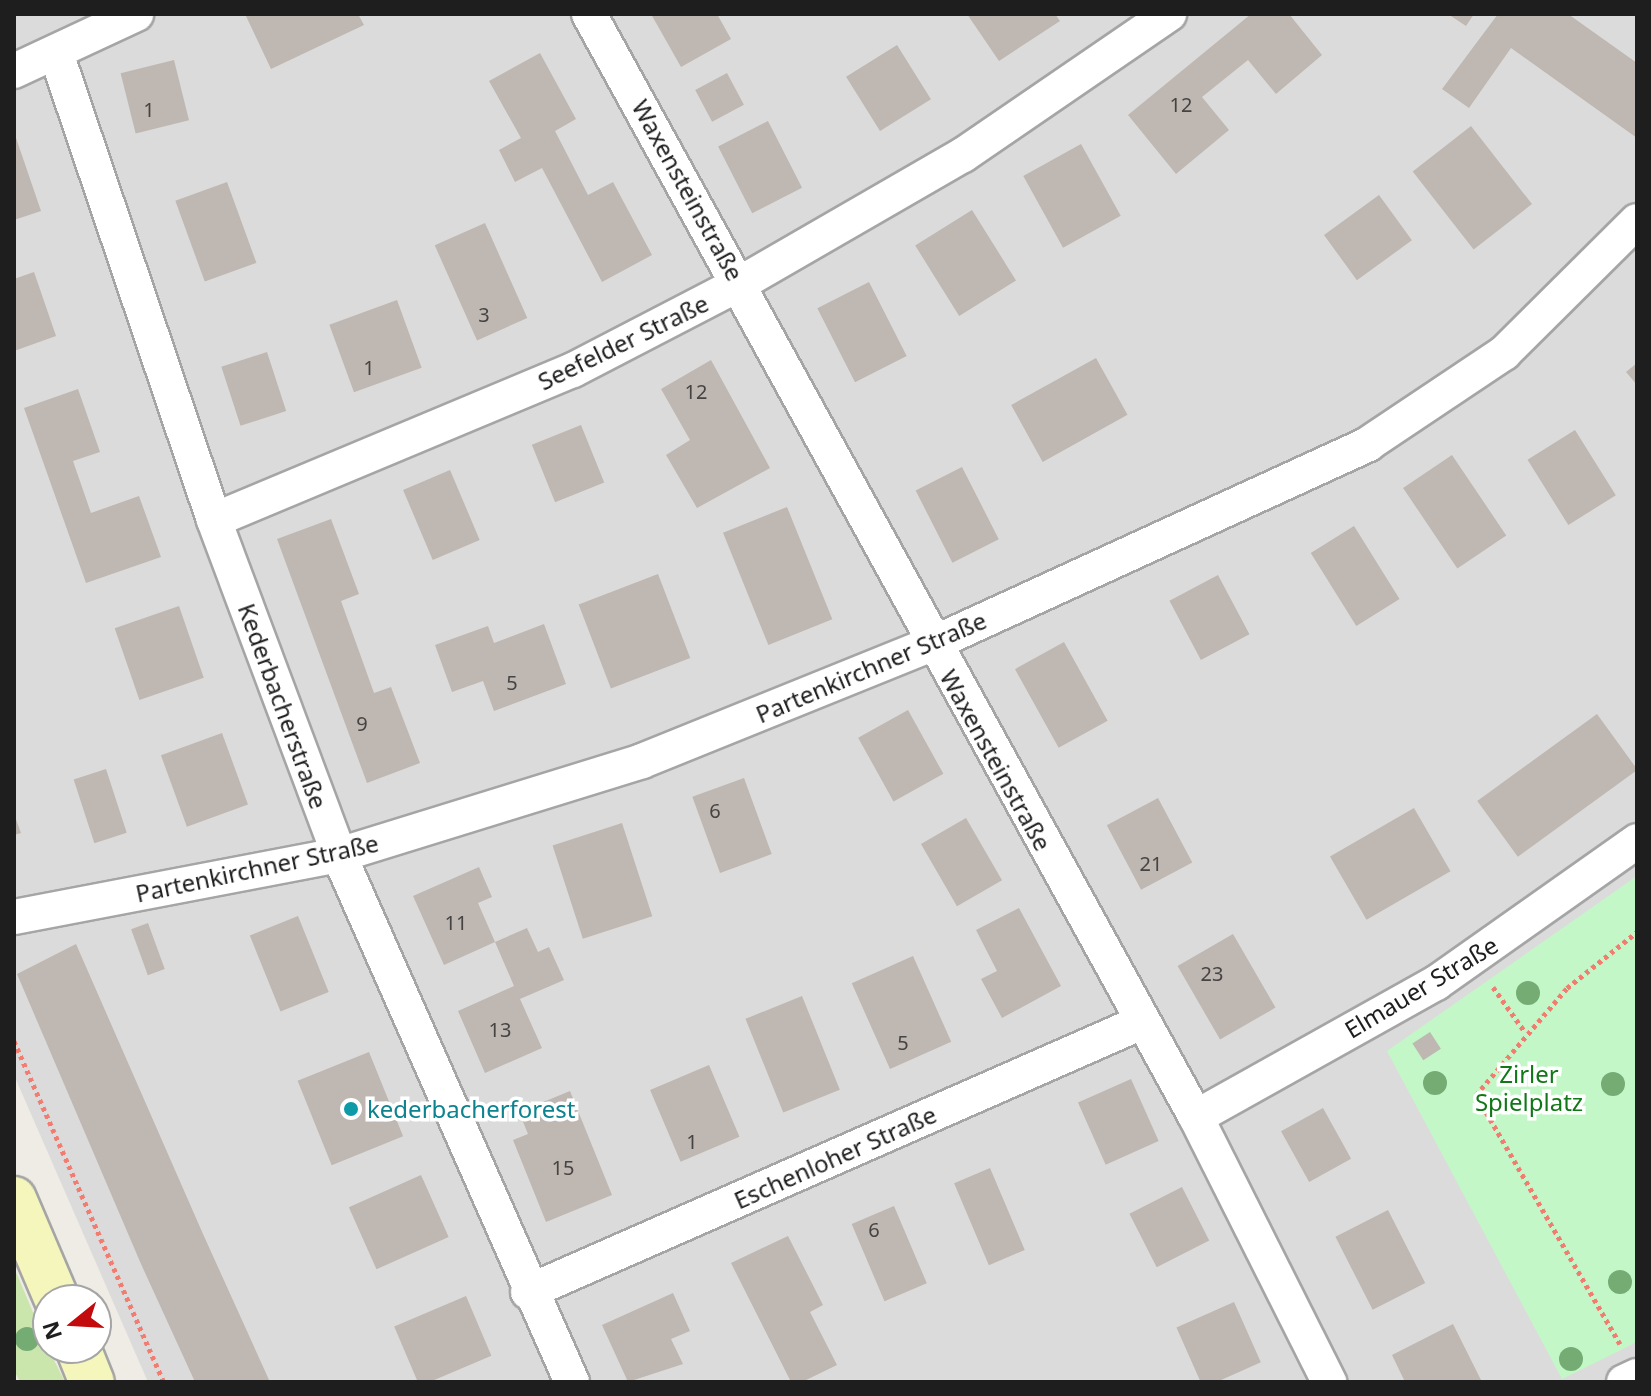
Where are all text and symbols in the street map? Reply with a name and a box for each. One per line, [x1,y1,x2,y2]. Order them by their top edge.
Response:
house number: 12 [1170,92,1192,116]
street label: Waxensteinstraße [626,95,750,285]
house number: 1 [143,97,155,121]
street label: Seefelder Straße [533,288,713,396]
house number: 3 [478,302,490,326]
house number: 1 [363,355,375,379]
house number: 12 [685,379,707,403]
street label: Kederbacherstraße [232,599,334,813]
street label: Partenkirchner Straße [751,605,991,729]
street label: Waxensteinstraße [934,665,1058,855]
house number: 5 [506,670,518,694]
house number: 9 [356,711,368,735]
house number: 6 [709,798,721,822]
street label: Partenkirchner Straße [133,828,381,908]
house number: 21 [1140,851,1162,875]
house number: 11 [445,910,467,934]
street label: Elmauer Straße [1339,930,1503,1044]
house number: 23 [1201,961,1223,985]
house number: 13 [489,1017,511,1041]
house number: 5 [897,1030,909,1054]
park label: Zirler Spielplatz [1475,1060,1583,1116]
place label: kederbacherforest [367,1095,575,1123]
street label: Eschenloher Straße [729,1099,941,1215]
marker: kederbacherforest [342,1100,360,1118]
house number: 1 [686,1129,698,1153]
house number: 15 [552,1155,574,1179]
house number: 6 [868,1217,880,1241]
north arrow [32,1284,112,1364]
text: N [34,1318,68,1344]

